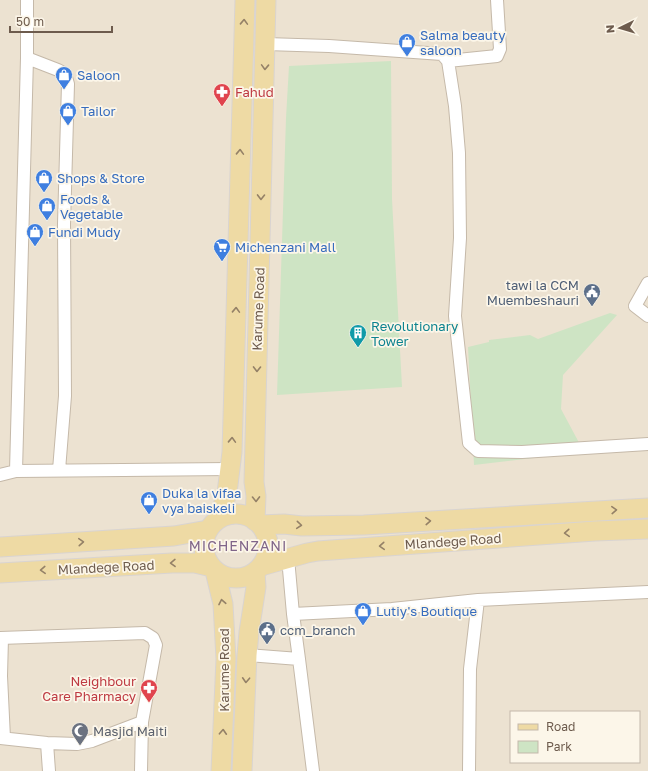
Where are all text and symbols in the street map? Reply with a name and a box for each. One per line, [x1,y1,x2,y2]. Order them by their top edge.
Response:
scale bar [10,8,112,34]
north arrow [600,8,640,48]
text: 50 m [16,14,44,29]
one-way arrow [240,19,248,25]
text: N [603,24,616,34]
place label: Salma beauty saloon [420,27,506,58]
shop icon: Salma beauty saloon [397,32,417,57]
one-way arrow [261,64,269,70]
shop icon: Saloon [54,65,74,90]
place label: Saloon [77,67,120,83]
pharmacy icon: Fahud [212,82,232,107]
place label: Fahud [235,84,274,100]
shop icon: Tailor [58,101,78,126]
place label: Tailor [81,103,116,119]
one-way arrow [236,149,244,155]
shop icon: Shops & Store [34,168,54,193]
place label: Shops & Store [57,170,145,186]
place label: Foods & Vegetable [60,191,123,222]
one-way arrow [257,194,266,200]
shop icon: Foods & Vegetable [37,196,57,221]
shop icon: Fundi Mudy [25,222,45,247]
place label: Fundi Mudy [48,224,121,240]
supermarket icon: Michenzani Mall [212,237,232,262]
place label: Michenzani Mall [235,239,336,255]
street label: Karume Road [249,267,267,351]
place label: tawi la CCM Muembeshauri [487,277,579,308]
public building icon: tawi la CCM Muembeshauri [582,282,602,307]
one-way arrow [232,307,240,313]
place label: Revolutionary Tower [371,318,459,349]
building icon: Revolutionary Tower [348,323,368,348]
one-way arrow [253,366,261,372]
one-way arrow [228,437,236,443]
place label: Duka la vifaa vya baiskeli [162,485,241,516]
shop icon: Duka la vifaa vya baiskeli [139,490,159,515]
one-way arrow [252,496,260,502]
one-way arrow [611,506,617,515]
one-way arrow [425,517,431,525]
one-way arrow [296,521,302,530]
one-way arrow [564,528,570,537]
street label: Mlandege Road [404,530,502,552]
district label: MICHENZANI [189,537,287,554]
one-way arrow [78,538,84,547]
one-way arrow [379,541,385,550]
street label: Mlandege Road [57,556,155,578]
one-way arrow [170,559,176,567]
one-way arrow [40,566,46,575]
one-way arrow [218,599,226,606]
shop icon: Lutiy's Boutique [353,601,373,626]
place label: Lutiy's Boutique [376,603,477,619]
public building icon: ccm_branch [257,620,277,645]
place label: ccm_branch [280,622,356,638]
street label: Karume Road [216,628,232,712]
place label: Neighbour Care Pharmacy [42,673,137,704]
one-way arrow [242,677,250,683]
pharmacy icon: Neighbour Care Pharmacy [139,678,159,703]
legend [510,711,640,763]
text: Road [546,719,575,734]
mosque icon: Masjid Maiti [70,721,90,746]
place label: Masjid Maiti [93,723,167,739]
one-way arrow [218,729,227,735]
text: Park [546,739,572,754]

